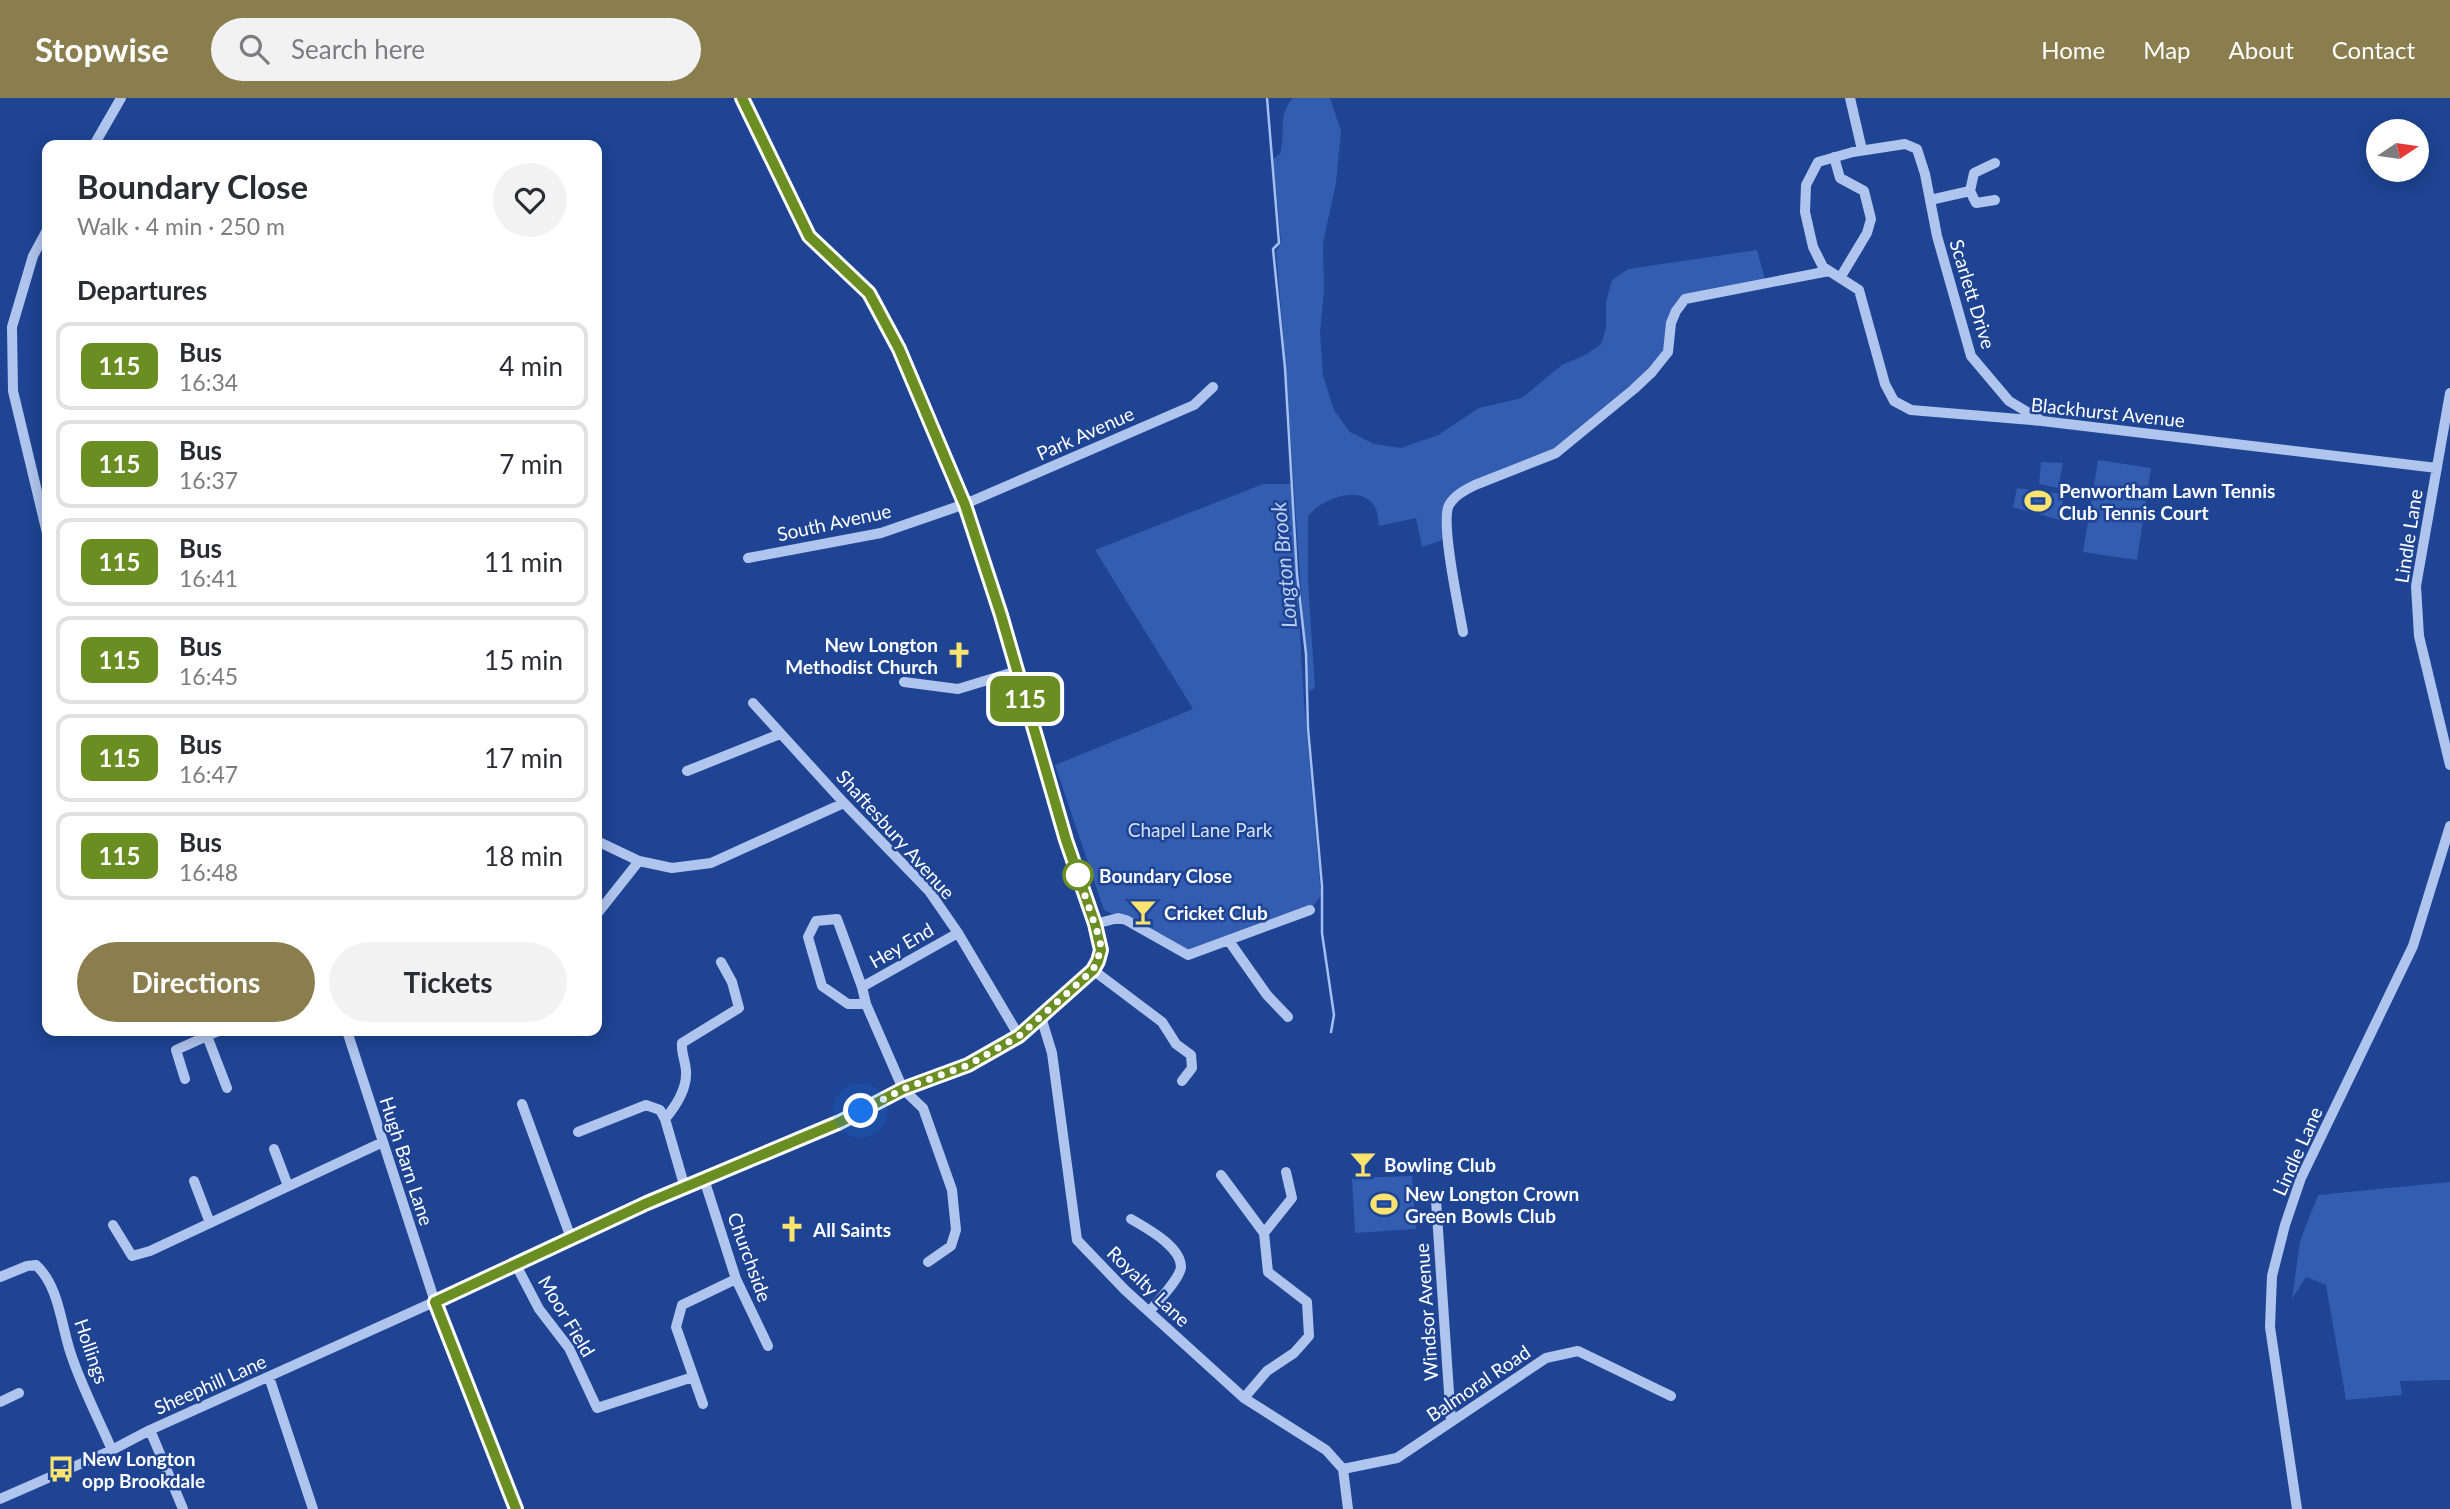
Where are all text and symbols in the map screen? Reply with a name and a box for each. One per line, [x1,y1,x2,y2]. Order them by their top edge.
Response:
search box [211,18,701,81]
text: Stopwise [35,29,169,69]
icon: search [235,30,273,68]
text: Search here [291,33,425,65]
text: Home [2041,35,2105,64]
text: Map [2143,35,2191,64]
text: About [2229,35,2294,64]
text: Contact [2332,35,2415,64]
north arrow [2366,119,2429,182]
map controls [2366,119,2429,182]
button: heart [493,163,567,237]
text: Boundary Close [77,166,308,206]
text: Walk · 4 min · 250 m [77,212,285,240]
street label: Scarlett Drive [1945,236,2001,352]
text: Departures [77,274,207,306]
text: Bus [179,336,222,368]
text: 4 min [499,350,563,382]
text: 115 [99,351,140,380]
text: 16:34 [179,368,238,396]
street label: Blackhurst Avenue [2030,392,2186,432]
street label: Park Avenue [1033,401,1137,465]
text: Bus [179,434,222,466]
text: 7 min [499,448,563,480]
text: 115 [99,449,140,478]
text: 16:37 [179,466,238,494]
place label: Penwortham Lawn Tennis Club Tennis Court [2059,479,2275,524]
sports icon: Penwortham Lawn Tennis Club Tennis Court [2023,486,2053,516]
street label: Lindle Lane [2389,487,2427,585]
street label: South Avenue [775,499,893,545]
water label: Longton Brook [1265,500,1301,629]
text: Bus [179,532,222,564]
text: 11 min [484,546,563,578]
text: 115 [99,547,140,576]
text: 16:41 [179,564,238,592]
text: Bus [179,630,222,662]
place label: New Longton Methodist Church [785,633,938,678]
church icon: New Longton Methodist Church [944,640,974,670]
text: 15 min [484,644,563,676]
text: 115 [99,645,140,674]
text: 16:45 [179,662,238,690]
line badge: 115 [985,676,1065,722]
text: 115 [1004,684,1046,713]
text: Bus [179,728,222,760]
text: 17 min [484,742,563,774]
text: 115 [99,743,140,772]
text: 16:47 [179,760,238,788]
street label: Shaftesbury Avenue [832,765,960,903]
park label: Chapel Lane Park [1128,818,1273,841]
text: Bus [179,826,222,858]
text: 18 min [484,840,563,872]
text: 115 [99,841,140,870]
text: 16:48 [179,858,238,886]
marker: Boundary Close [1063,860,1093,890]
place label: Boundary Close [1099,864,1232,887]
bar icon: Cricket Club [1128,897,1158,927]
place label: Cricket Club [1164,901,1268,924]
street label: Hey End [865,918,937,972]
button: Directions [77,942,315,1022]
button: Tickets [329,942,567,1022]
your location [843,1093,878,1128]
street label: Hugh Barn Lane [375,1094,439,1228]
street label: Lindle Lane [2267,1103,2327,1199]
bar icon: Bowling Club [1348,1149,1378,1179]
place label: Bowling Club [1384,1153,1496,1176]
place label: New Longton Crown Green Bowls Club [1405,1182,1579,1227]
sports icon: New Longton Crown Green Bowls Club [1369,1189,1399,1219]
street label: Churchside [723,1209,777,1305]
church icon: All Saints [777,1214,807,1244]
place label: All Saints [812,1218,891,1241]
street label: Royalty Lane [1103,1241,1195,1331]
street label: Windsor Avenue [1410,1242,1442,1382]
street label: Moor Field [534,1271,600,1361]
street label: Hollings [70,1315,114,1387]
street label: Balmoral Road [1422,1340,1534,1426]
street label: Sheephill Lane [150,1349,270,1419]
place label: New Longton opp Brookdale [82,1447,205,1492]
bus stop icon: New Longton opp Brookdale [46,1454,76,1484]

